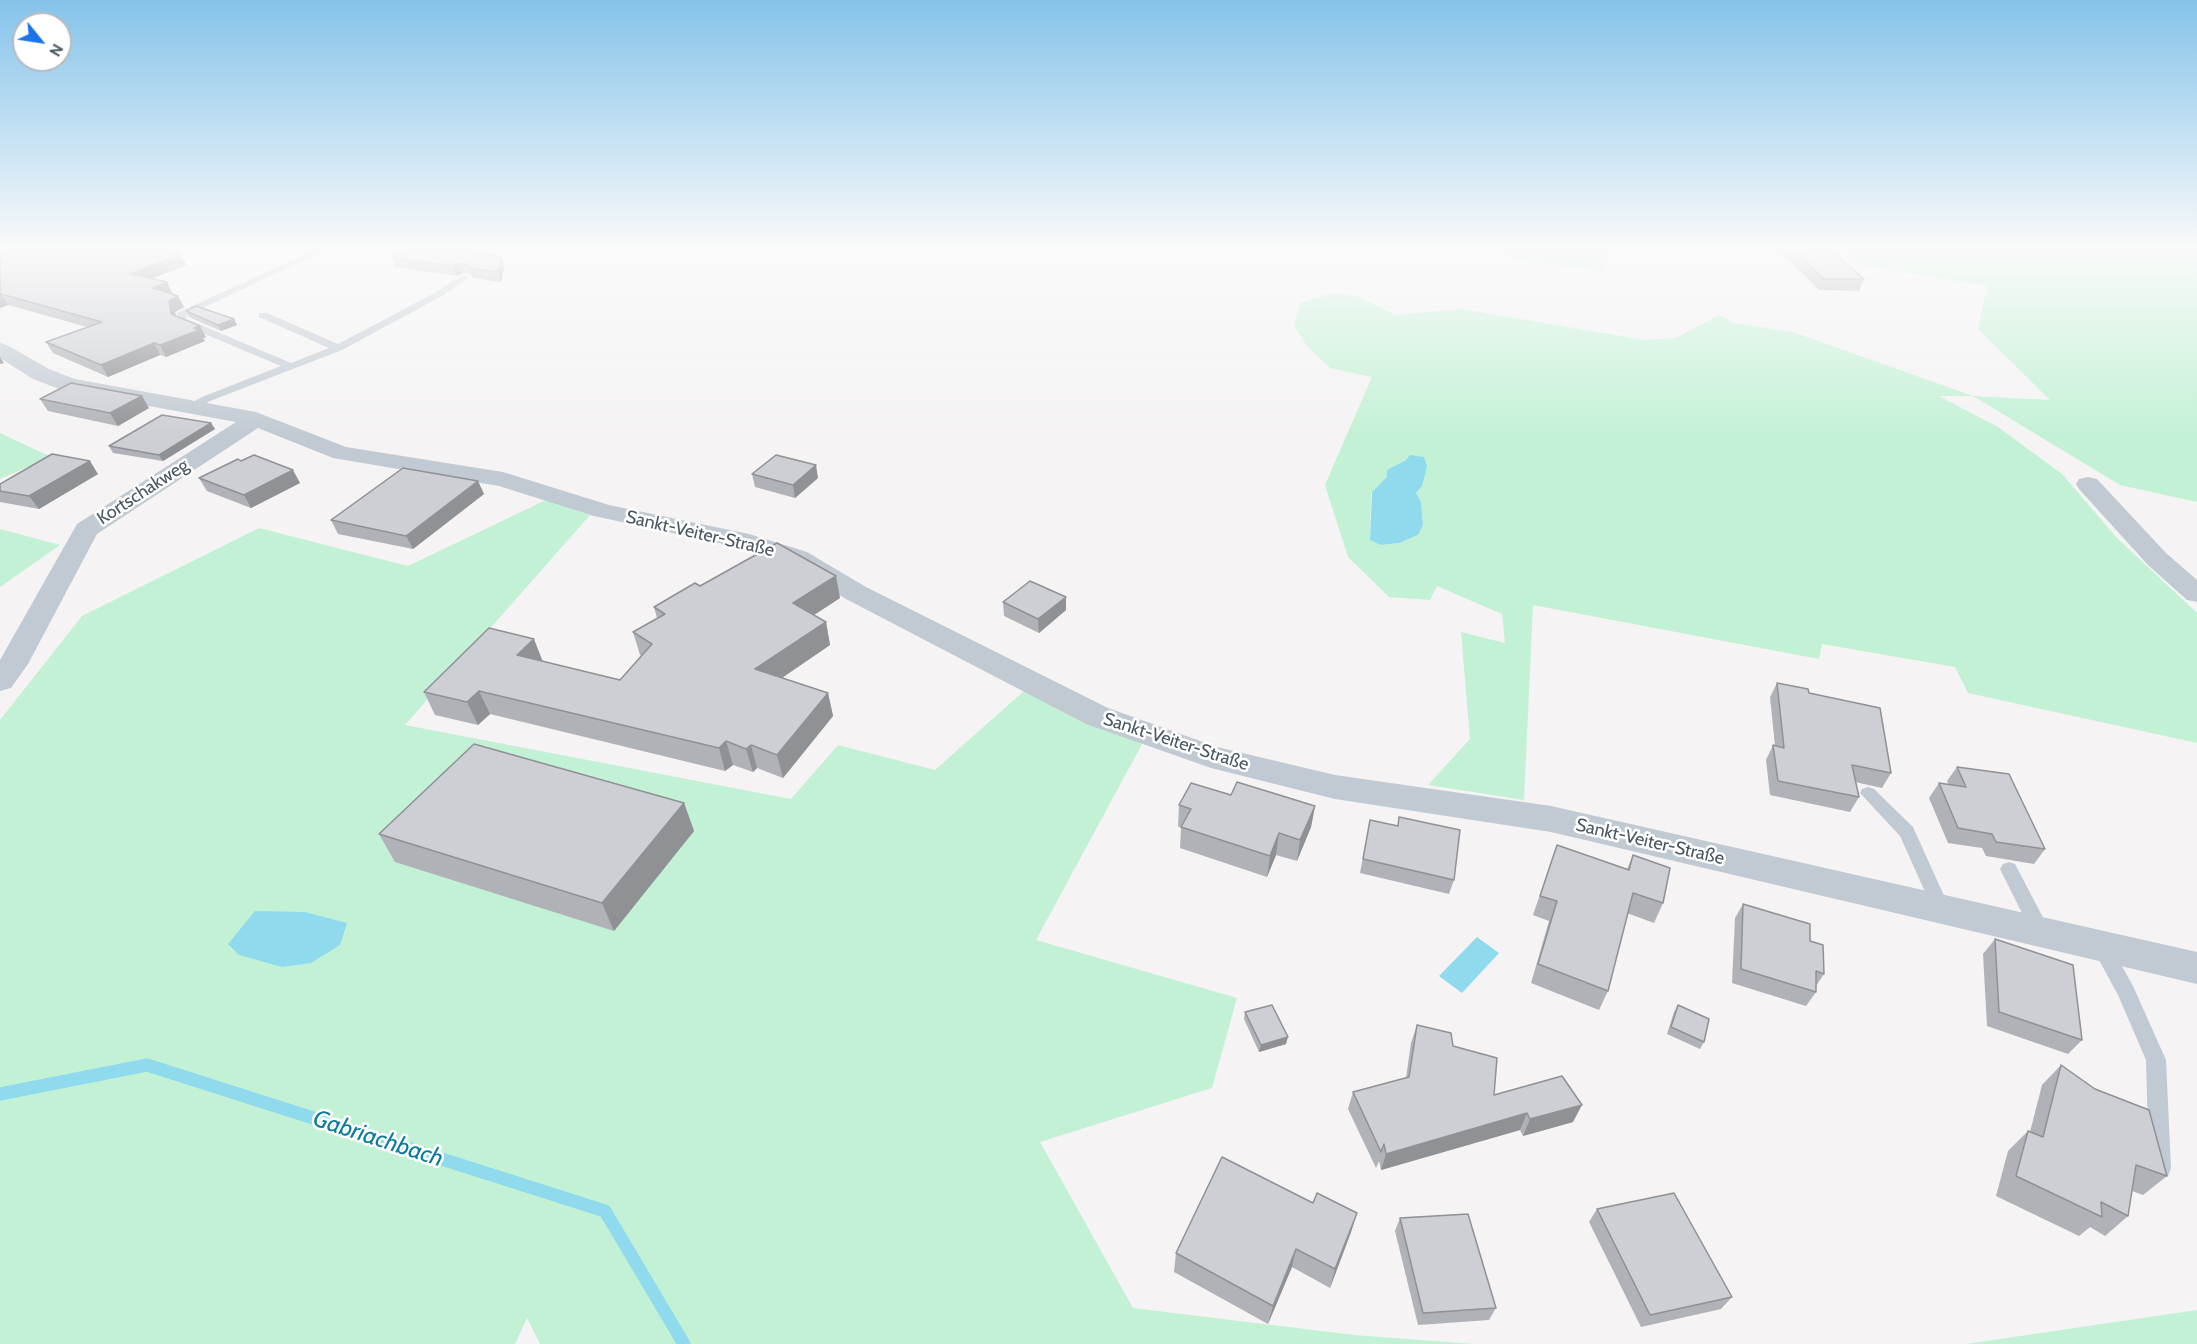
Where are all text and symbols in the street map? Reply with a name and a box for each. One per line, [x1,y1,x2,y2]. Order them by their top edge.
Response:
north arrow [12,12,72,72]
text: N [45,41,67,60]
street label: Kortschakweg [93,454,193,530]
street label: Sankt-Veiter-Straße [624,506,776,562]
street label: Sankt-Veiter-Straße [1101,708,1251,776]
street label: Sankt-Veiter-Straße [1574,814,1726,870]
water label: Gabriachbach [309,1104,447,1174]

